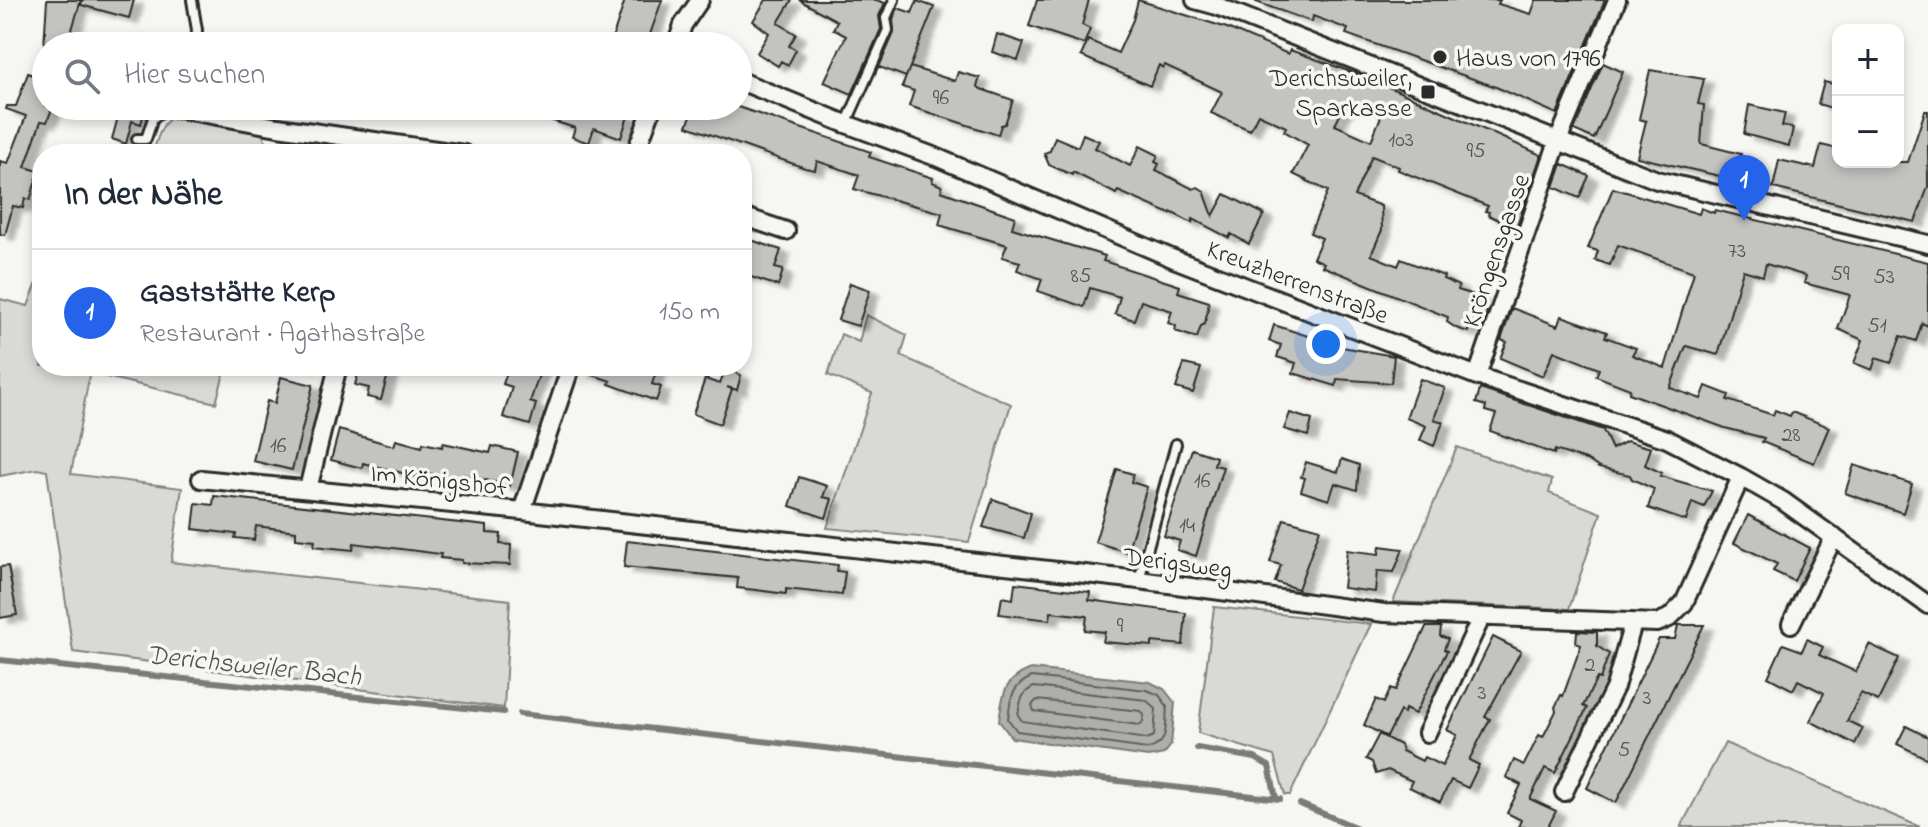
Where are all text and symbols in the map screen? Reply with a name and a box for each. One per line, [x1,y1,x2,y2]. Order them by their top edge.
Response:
map controls [1832,24,1904,168]
button: + [1832,24,1904,96]
search box [32,32,752,120]
place label: Haus von 1796 [1456,41,1601,79]
marker: Haus von 1796 [1431,48,1449,66]
icon: search [60,54,104,98]
text: Hier suchen [124,54,265,98]
place label: Derichsweiler, Sparkasse [1268,61,1412,129]
house number: 96 [933,83,949,115]
marker: Derichsweiler, Sparkasse [1419,83,1437,101]
button: − [1832,96,1904,168]
house number: 103 [1388,125,1414,157]
house number: 95 [1466,136,1486,168]
pin: 1 [1718,155,1770,221]
street label: Kröngensgasse [1454,169,1542,333]
text: In der Nähe [64,171,222,221]
street label: Kreuzherrenstraße [1201,232,1394,336]
house number: 73 [1728,236,1746,268]
house number: 59 [1830,259,1850,291]
house number: 85 [1071,261,1091,293]
house number: 53 [1873,262,1895,294]
text: Gaststätte Kerp [140,272,336,316]
text: 1 [86,294,94,332]
text: 150 m [659,294,720,332]
house number: 51 [1867,311,1887,343]
text: Restaurant · Agathastraße [140,316,425,354]
your location [1306,324,1346,364]
house number: 28 [1781,420,1801,452]
house number: 16 [270,431,287,463]
street label: Im Königshof [368,456,512,508]
house number: 16 [1194,466,1211,498]
house number: 14 [1179,511,1195,543]
street label: Derigsweg [1120,539,1234,590]
house number: 9 [1117,611,1124,643]
water label: Derichsweiler Bach [144,636,364,699]
house number: 2 [1585,650,1596,682]
house number: 3 [1477,678,1487,710]
house number: 3 [1642,683,1652,715]
house number: 5 [1618,735,1630,767]

